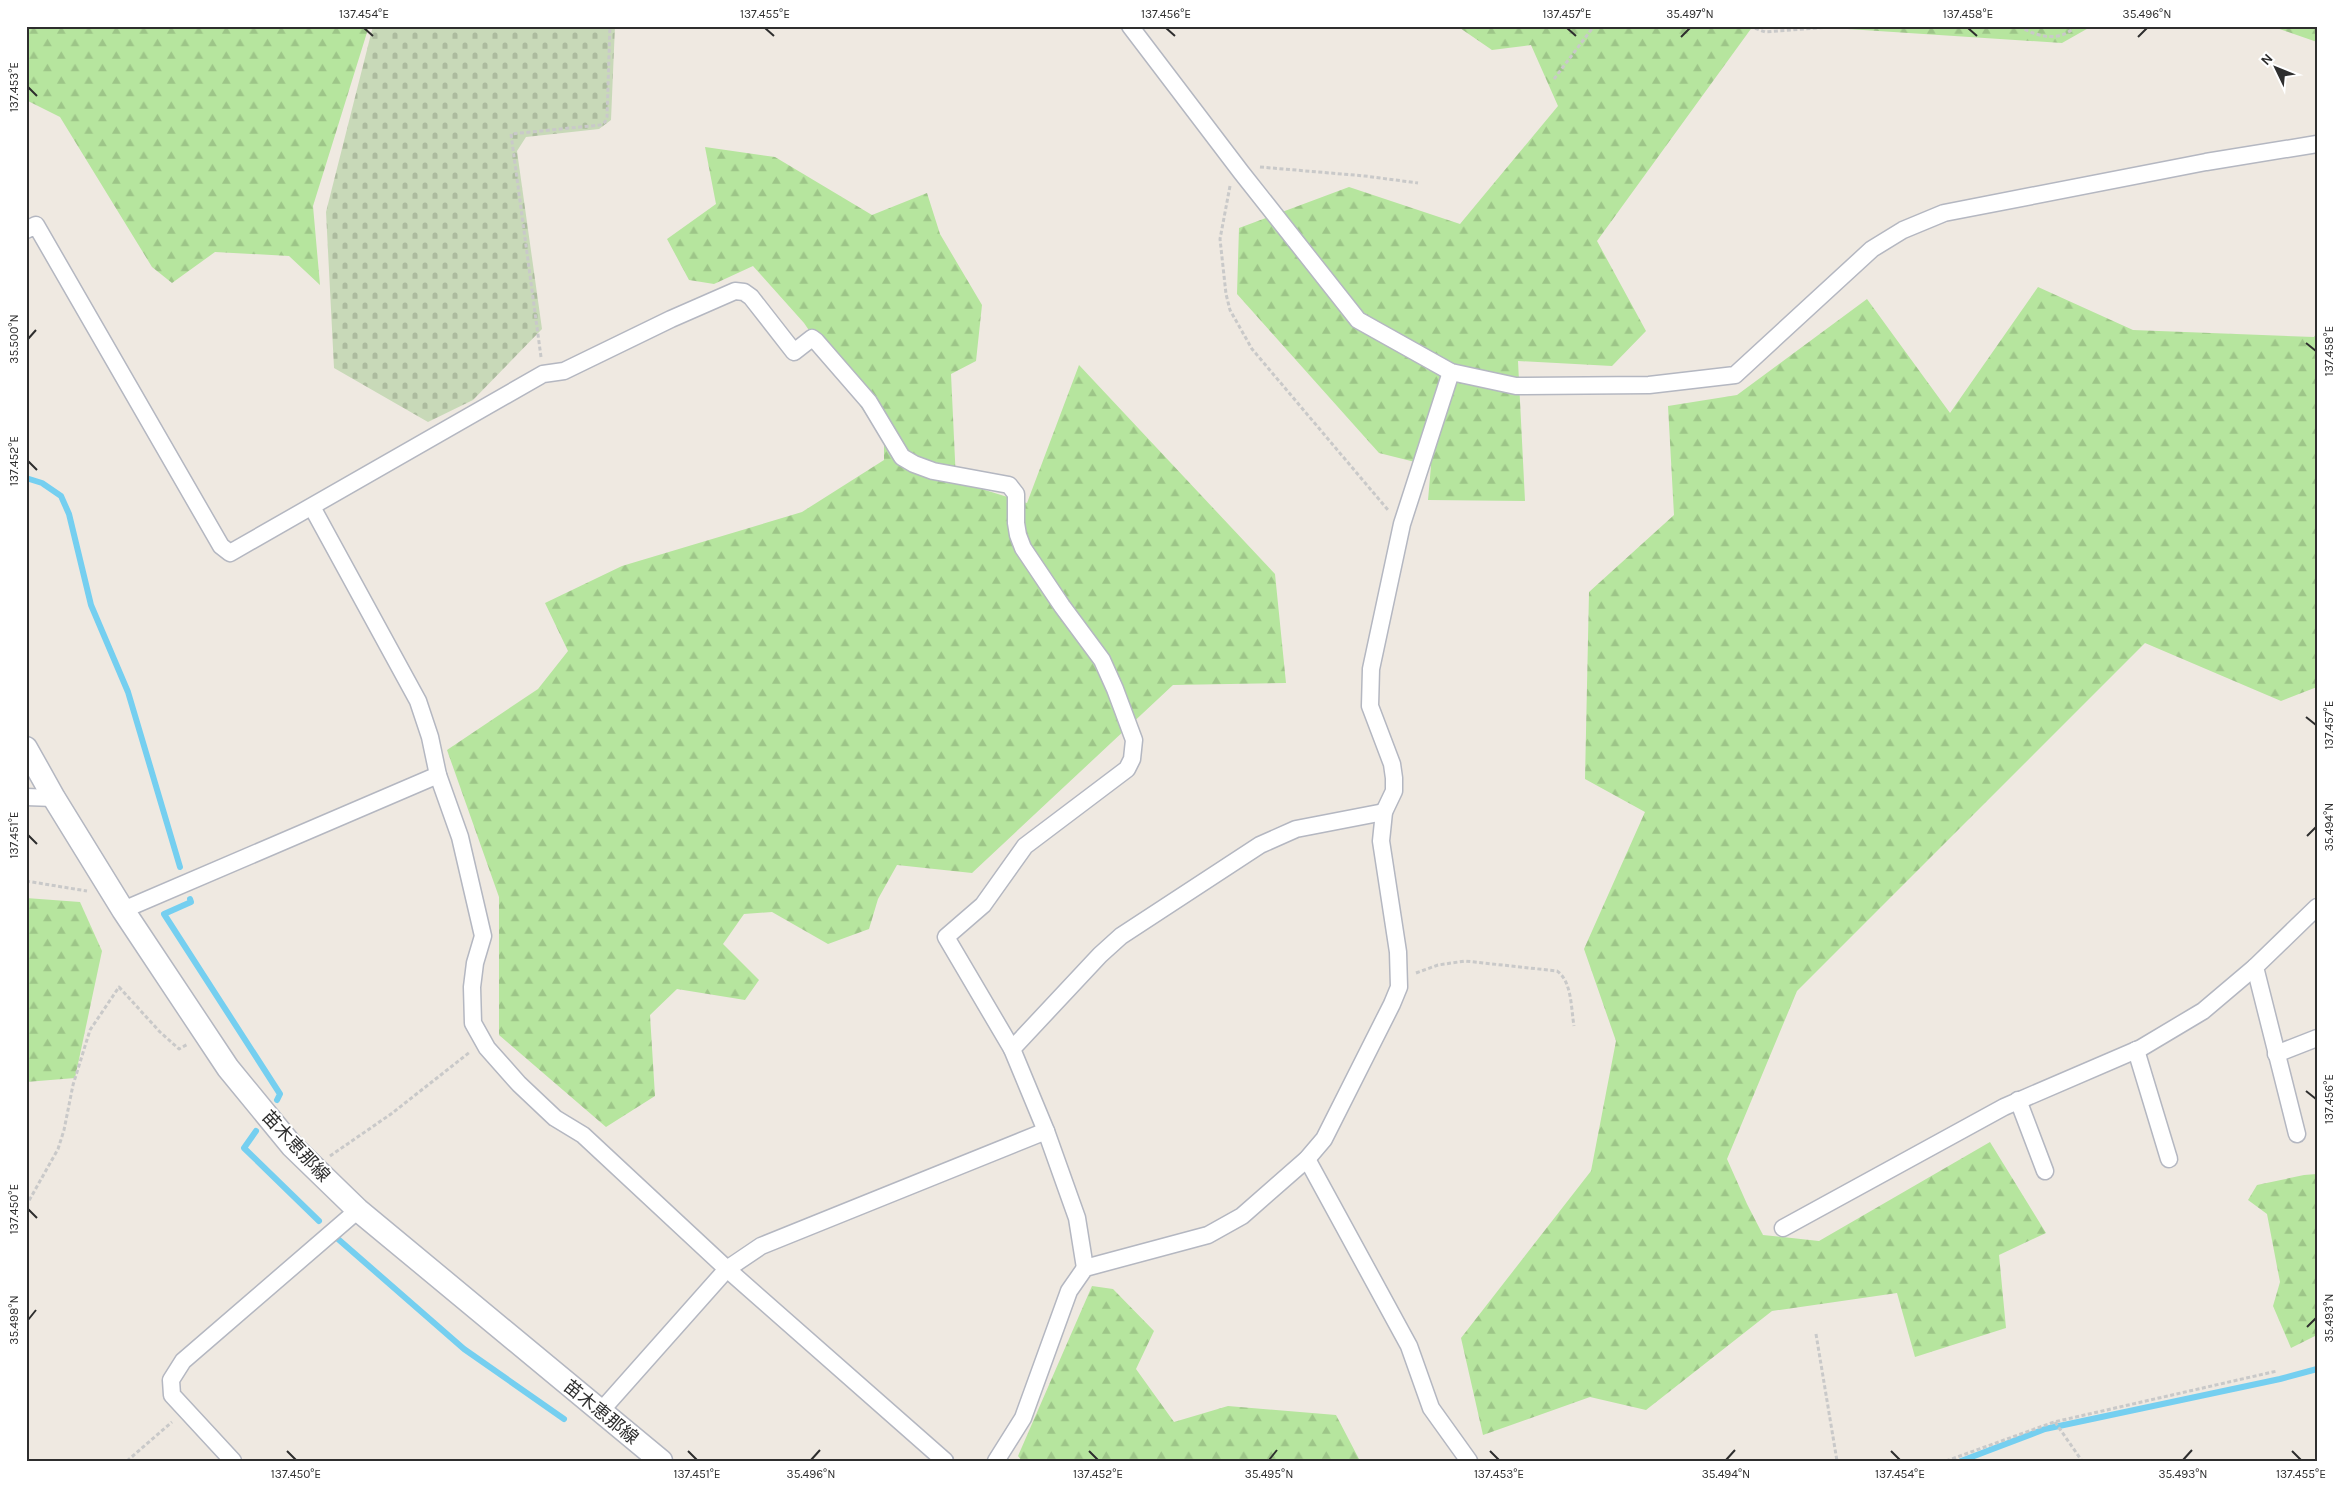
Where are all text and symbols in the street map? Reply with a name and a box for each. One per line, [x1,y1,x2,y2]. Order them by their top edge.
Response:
text: 137.454°E [339,7,389,21]
text: 137.455°E [740,7,790,21]
text: 137.456°E [1141,7,1191,21]
text: 137.457°E [1543,7,1591,21]
text: 35.497°N [1666,7,1714,21]
text: 137.458°E [1943,7,1993,21]
text: 35.496°N [2123,7,2171,21]
north arrow [2250,42,2300,92]
text: N [2257,50,2277,69]
text: 137.453°E [7,62,21,112]
text: 35.500°N [7,314,21,364]
text: 137.458°E [2322,326,2336,376]
text: 137.452°E [7,436,21,486]
text: 137.457°E [2322,701,2336,749]
text: 35.494°N [2322,803,2336,851]
text: 137.451°E [7,811,21,859]
text: 137.456°E [2322,1074,2336,1124]
street label: 苗木恵那線 [257,1106,335,1186]
text: 137.450°E [7,1184,21,1234]
text: 35.493°N [2322,1293,2336,1343]
text: 35.498°N [7,1295,21,1345]
street label: 苗木恵那線 [559,1375,643,1449]
text: 137.450°E [271,1467,321,1481]
text: 137.451°E [673,1467,721,1481]
text: 35.496°N [787,1467,835,1481]
text: 137.452°E [1073,1467,1123,1481]
text: 35.495°N [1245,1467,1293,1481]
text: 137.453°E [1474,1467,1524,1481]
text: 35.494°N [1702,1467,1750,1481]
text: 137.454°E [1875,1467,1925,1481]
text: 35.493°N [2158,1467,2208,1481]
text: 137.455°E [2276,1467,2326,1481]

